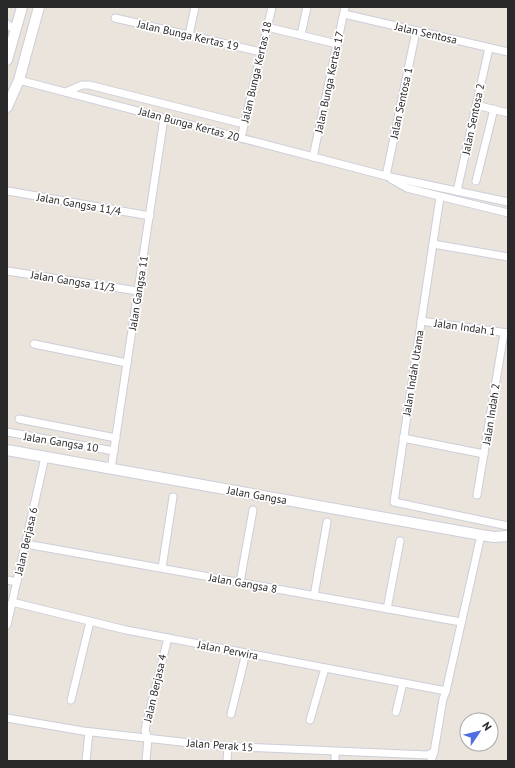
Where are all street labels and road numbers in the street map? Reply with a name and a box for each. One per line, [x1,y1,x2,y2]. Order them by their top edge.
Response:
street label: Jalan Bunga Kertas 19 [135,16,240,53]
street label: Jalan Sentosa [393,19,458,47]
street label: Jalan Bunga Kertas 18 [237,20,274,125]
street label: Jalan Bunga Kertas 17 [311,30,347,135]
street label: Jalan Sentosa 1 [386,66,415,141]
street label: Jalan Sentosa 2 [458,82,487,157]
street label: Jalan Bunga Kertas 20 [136,104,241,144]
street label: Jalan Gangsa 11/4 [35,190,122,218]
street label: Jalan Gangsa 11 [125,255,151,332]
street label: Jalan Gangsa 11/3 [29,267,116,295]
street label: Jalan Indah 1 [432,316,497,338]
street label: Jalan Indah Utama [399,329,427,418]
street label: Jalan Indah 2 [479,382,503,447]
street label: Jalan Gangsa 10 [22,429,99,455]
street label: Jalan Gangsa [225,483,288,507]
street label: Jalan Berjasa 6 [11,506,41,577]
street label: Jalan Gangsa 8 [207,570,278,596]
street label: Jalan Perwira [195,637,260,663]
street label: Jalan Berjasa 4 [140,653,170,724]
street label: Jalan Perak 15 [185,736,254,754]

